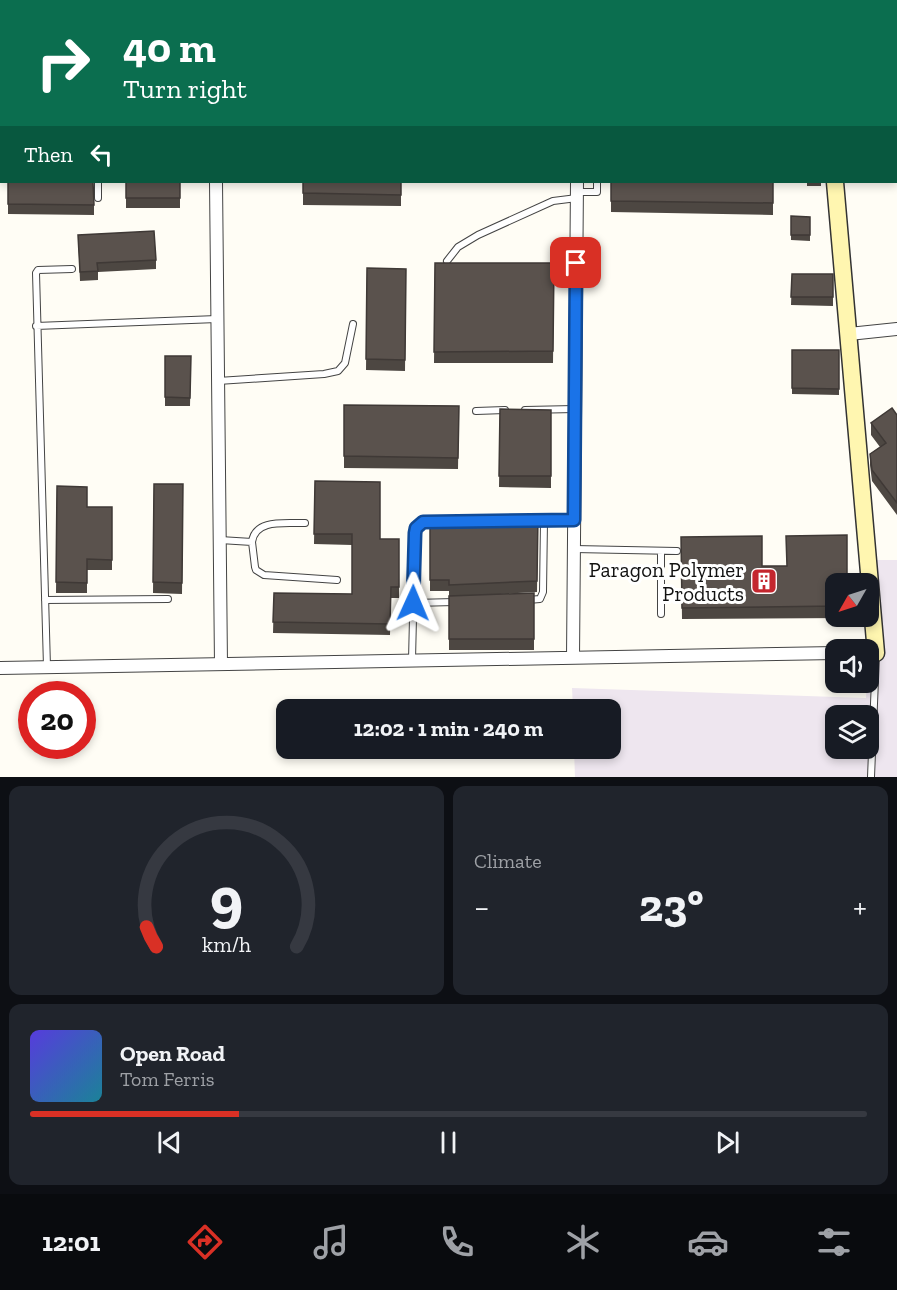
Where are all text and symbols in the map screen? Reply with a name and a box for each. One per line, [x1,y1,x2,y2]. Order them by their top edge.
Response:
text: 40 m [123,22,216,73]
icon: right [24,24,102,102]
text: Turn right [123,73,247,105]
icon: left [85,138,118,171]
text: Then [24,141,73,168]
pin [550,237,601,288]
icon: arrive [559,246,592,279]
place label: Paragon Polymer Products [589,557,744,606]
building icon: Paragon Polymer Products [749,566,779,596]
position arrow [381,571,445,635]
north arrow [825,573,879,627]
map controls [825,573,879,759]
button: sound [825,639,879,693]
speed limit sign: 20 [18,681,96,759]
button: layers [825,705,879,759]
text: 12:02 · 1 min · 240 m [354,715,543,742]
text: Climate [474,849,542,873]
text: 9 [210,862,243,937]
text: 23° [639,879,704,933]
text: − [474,887,489,926]
text: + [853,887,867,926]
text: km/h [202,933,251,958]
text: Open Road [120,1040,225,1067]
text: Tom Ferris [120,1067,215,1091]
icon: previous [153,1126,186,1159]
icon: pause [432,1126,465,1159]
icon: next [711,1126,744,1159]
icon: directions [184,1221,226,1263]
icon: music [310,1221,352,1263]
icon: phone [436,1221,478,1263]
icon: climate [562,1221,604,1263]
icon: car [687,1221,729,1263]
icon: filters [813,1221,855,1263]
text: 12:01 [42,1226,100,1258]

